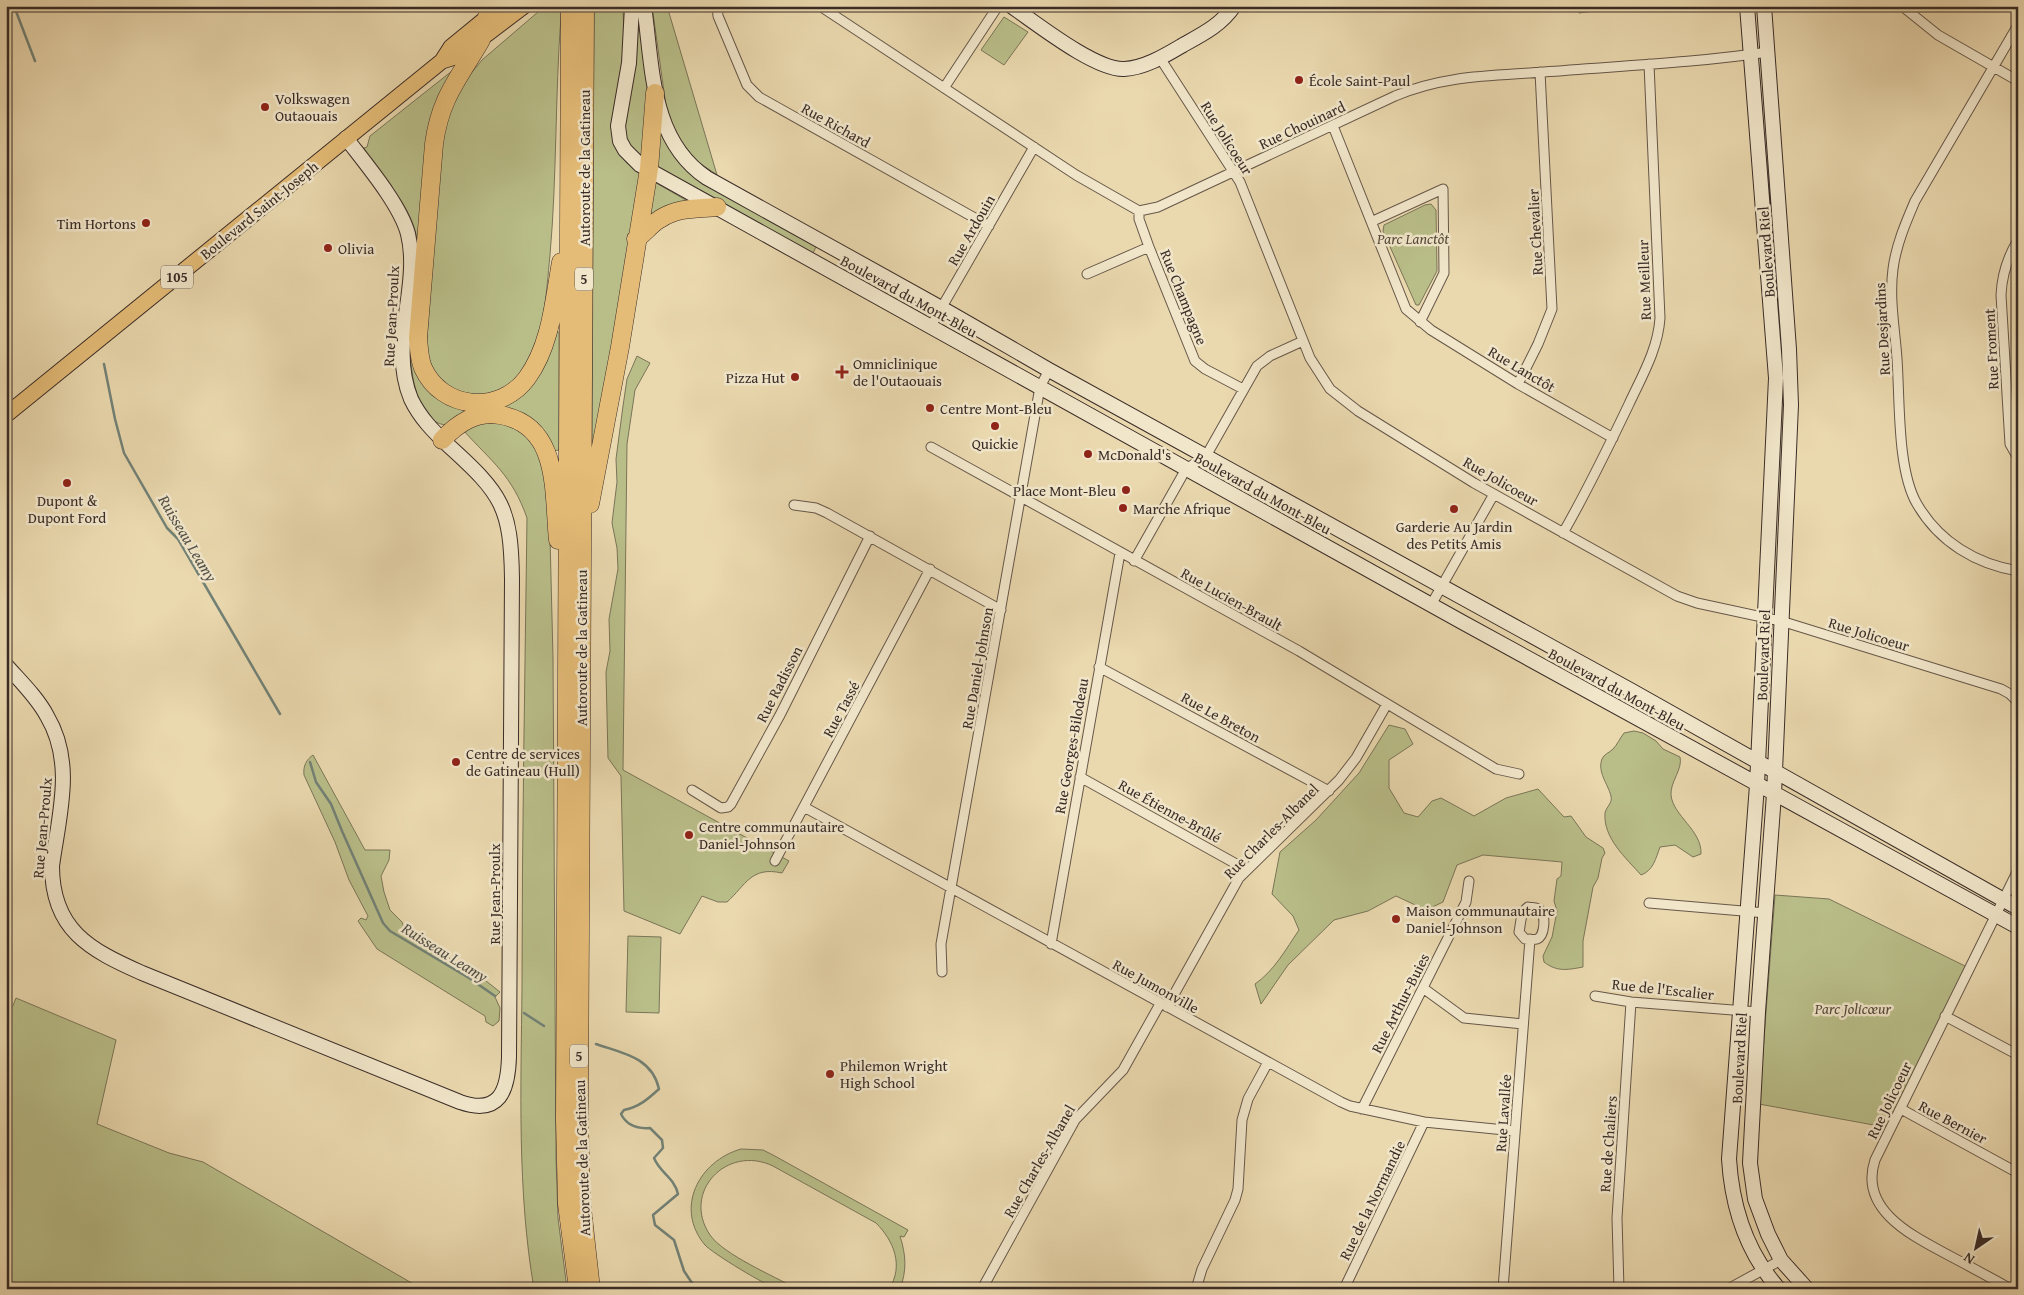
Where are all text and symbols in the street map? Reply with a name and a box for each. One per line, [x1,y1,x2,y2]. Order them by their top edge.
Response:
place label: École Saint-Paul [1309,70,1410,91]
marker: École Saint-Paul [1293,74,1305,86]
place label: Volkswagen Outaouais [275,88,350,126]
street label: Autoroute de la Gatineau [574,89,595,246]
street label: Rue Chouinard [1255,96,1349,154]
street label: Rue Richard [798,97,874,153]
street label: Rue Jolicoeur [1196,97,1258,179]
marker: Volkswagen Outaouais [259,101,271,113]
street label: Boulevard Saint-Joseph [195,155,323,264]
street label: Rue Chevalier [1522,188,1548,276]
street label: Rue Ardouin [942,190,1000,269]
street label: Boulevard Riel [1752,206,1780,298]
place label: Tim Hortons [57,213,136,234]
marker: Tim Hortons [140,217,152,229]
park label: Parc Lanctôt [1376,228,1449,249]
place label: Olivia [338,238,374,259]
street label: Rue Meilleur [1632,239,1656,321]
marker: Olivia [322,242,334,254]
street label: Rue Champagne [1155,246,1213,348]
street label: Boulevard du Mont-Bleu [837,250,982,343]
street label: Rue Jean-Proulx [378,265,404,367]
road number: 105 [161,266,193,288]
road number: 5 [575,268,593,290]
street label: Rue Desjardins [1869,282,1895,376]
street label: Rue Froment [1978,307,2004,390]
street label: Rue Lanctôt [1485,341,1560,398]
place label: Omniclinique de l'Outaouais [853,353,942,391]
marker: Omniclinique de l'Outaouais [835,365,849,379]
place label: Pizza Hut [726,367,786,388]
marker: Pizza Hut [789,371,801,383]
place label: Centre Mont-Bleu [940,398,1053,419]
marker: Centre Mont-Bleu [924,402,936,414]
marker: Quickie [989,420,1001,432]
place label: Quickie [972,433,1018,454]
place label: McDonald's [1098,444,1171,465]
street label: Boulevard du Mont-Bleu [1191,447,1336,540]
marker: McDonald's [1082,448,1094,460]
street label: Rue Jolicoeur [1460,451,1542,511]
marker: Dupont & Dupont Ford [61,477,73,489]
place label: Place Mont-Bleu [1013,480,1117,501]
marker: Place Mont-Bleu [1120,484,1132,496]
water label: Ruisseau Leamy [152,489,224,587]
place label: Dupont & Dupont Ford [28,490,106,528]
place label: Marche Afrique [1133,498,1231,519]
marker: Marche Afrique [1117,502,1129,514]
marker: Garderie Au Jardin des Petits Amis [1448,503,1460,515]
place label: Garderie Au Jardin des Petits Amis [1396,516,1513,554]
street label: Rue Lucien-Brault [1177,562,1287,636]
street label: Autoroute de la Gatineau [571,569,592,726]
street label: Rue Daniel-Johnson [956,605,998,731]
street label: Boulevard Riel [1751,609,1775,701]
street label: Rue Jolicoeur [1826,612,1912,656]
street label: Rue Radisson [751,642,807,726]
street label: Boulevard du Mont-Bleu [1545,643,1690,736]
street label: Rue Georges-Bilodeau [1049,676,1093,815]
street label: Rue Tassé [817,677,865,741]
street label: Rue Le Breton [1178,687,1265,748]
place label: Centre de services de Gatineau (Hull) [466,743,580,781]
marker: Centre de services de Gatineau (Hull) [450,756,462,768]
street label: Rue Étienne-Brûlé [1115,774,1225,848]
street label: Rue Jean-Proulx [27,776,57,879]
street label: Rue Charles-Albanel [1219,779,1323,883]
place label: Centre communautaire Daniel-Johnson [699,816,844,854]
marker: Centre communautaire Daniel-Johnson [683,829,695,841]
street label: Rue Jean-Proulx [484,843,505,945]
place label: Maison communautaire Daniel-Johnson [1406,900,1555,938]
marker: Maison communautaire Daniel-Johnson [1390,913,1402,925]
water label: Ruisseau Leamy [396,915,493,988]
street label: Rue Arthur-Buies [1366,949,1434,1056]
street label: Rue Jumonville [1109,954,1203,1018]
street label: Rue de l'Escalier [1611,973,1715,1005]
park label: Parc Jolicœur [1814,998,1892,1019]
street label: Boulevard Riel [1726,1012,1752,1104]
road number: 5 [570,1044,588,1068]
place label: Philemon Wright High School [840,1055,949,1093]
street label: Rue Jolicoeur [1861,1058,1917,1142]
marker: Philemon Wright High School [824,1068,836,1080]
street label: Rue Lavallée [1490,1073,1516,1153]
street label: Autoroute de la Gatineau [569,1079,595,1237]
street label: Rue de Chaliers [1594,1095,1622,1193]
street label: Rue Bernier [1915,1095,1991,1149]
street label: Rue Charles-Albanel [998,1101,1080,1221]
street label: Rue de la Normandie [1334,1137,1410,1263]
north arrow [1952,1222,2002,1272]
text: N [1959,1248,1978,1270]

